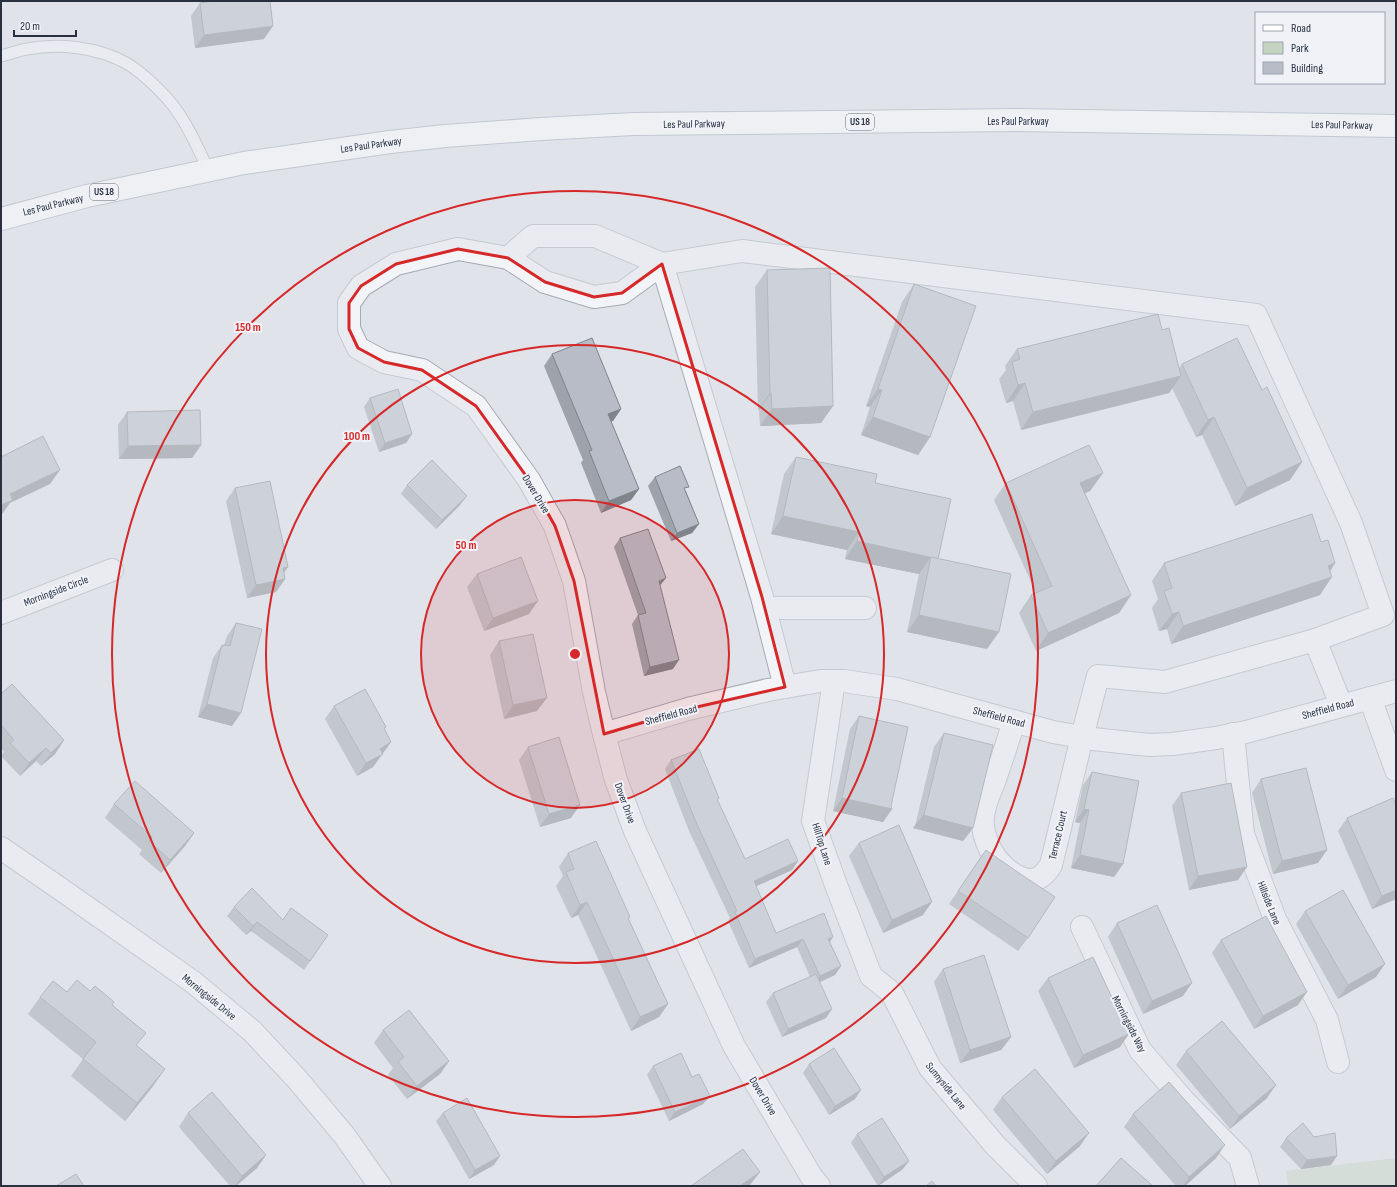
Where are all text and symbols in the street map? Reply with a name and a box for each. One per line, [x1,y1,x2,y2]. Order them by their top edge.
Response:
scale bar [14,12,76,38]
legend [1255,12,1385,84]
text: 20 m [20,19,40,34]
text: Road [1291,21,1311,36]
text: Park [1291,41,1309,56]
text: Building [1291,61,1323,76]
road number: US 18 [846,114,874,130]
street label: Les Paul Parkway [987,115,1050,128]
street label: Les Paul Parkway [663,117,726,131]
street label: Les Paul Parkway [1311,118,1374,132]
street label: Les Paul Parkway [340,134,403,156]
road number: US 18 [90,184,118,200]
street label: Les Paul Parkway [21,191,85,219]
text: 150 m [235,320,261,335]
text: 100 m [344,429,370,444]
street label: Dover Drive [519,472,553,516]
text: 50 m [456,538,476,553]
street label: Morningside Circle [22,573,90,609]
centre of rings [568,647,582,661]
street label: Sheffield Road [1301,696,1356,722]
street label: Sheffield Road [644,702,699,728]
street label: Sheffield Road [972,704,1027,730]
street label: Dover Drive [612,781,638,825]
street label: Terrace Court [1046,809,1070,861]
street label: HillTop Lane [809,821,835,867]
street label: Hillside Lane [1254,879,1284,927]
street label: Morningside Drive [179,971,239,1023]
street label: Morningside Way [1109,993,1149,1055]
street label: Sunnyside Lane [923,1060,969,1112]
street label: Dover Drive [746,1074,780,1118]

